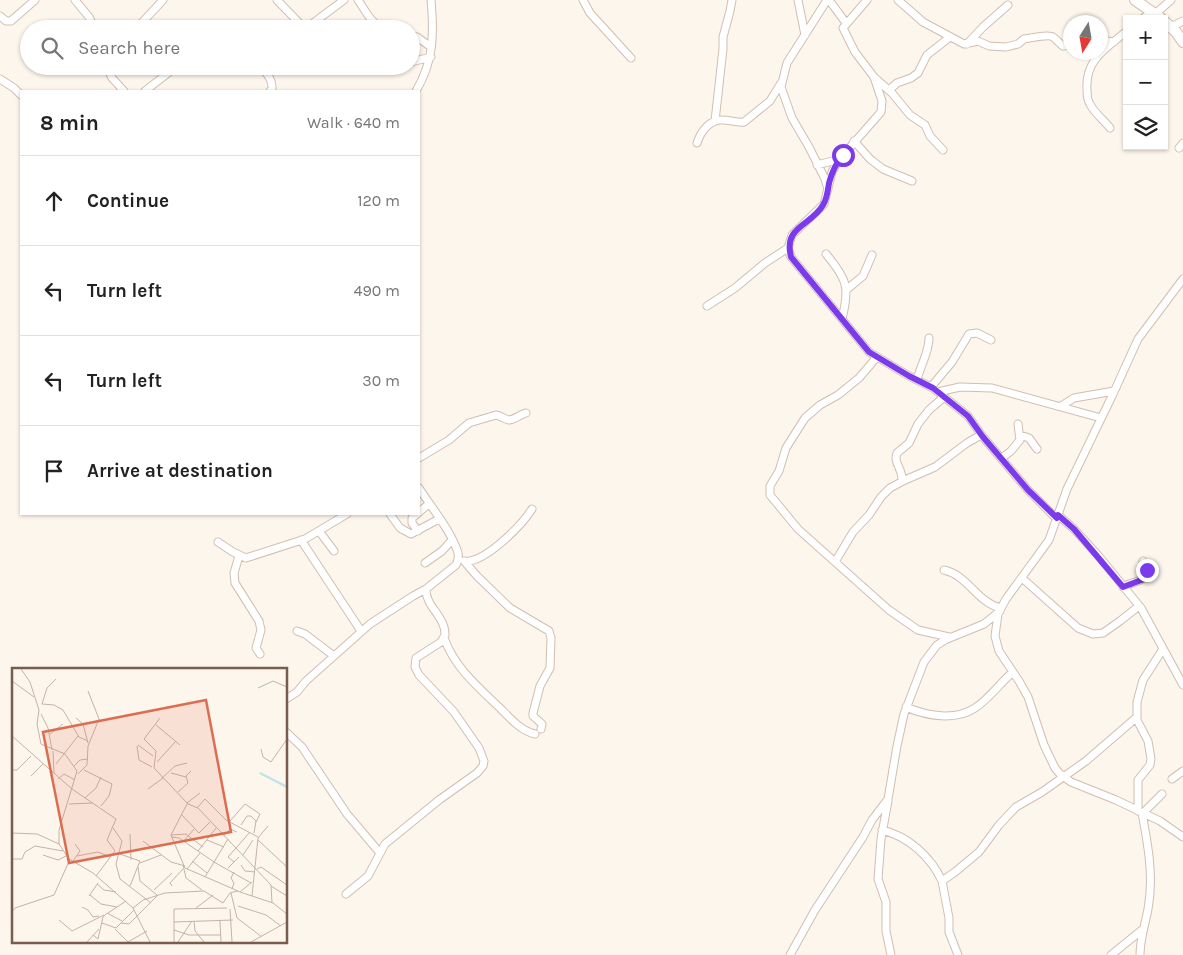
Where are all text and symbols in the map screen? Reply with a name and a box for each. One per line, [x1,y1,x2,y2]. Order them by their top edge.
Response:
north arrow [1063,15,1108,60]
map controls [1123,15,1168,150]
button: + [1123,15,1168,60]
search box [20,20,420,75]
icon: search [38,34,66,62]
text: Search here [78,37,180,59]
button: − [1123,60,1168,105]
button: layers [1123,105,1168,150]
text: 8 min [40,111,99,135]
text: Walk · 640 m [307,113,400,132]
route start [832,144,855,167]
icon: ahead [40,187,68,215]
text: Continue [87,190,169,212]
text: 120 m [357,191,400,210]
icon: left [40,277,68,305]
text: Turn left [87,280,162,302]
text: 490 m [354,281,400,300]
icon: left [40,367,68,395]
text: Turn left [87,370,162,392]
text: 30 m [362,371,400,390]
icon: arrive [40,457,68,485]
text: Arrive at destination [87,460,273,482]
route end [1136,559,1159,582]
inset map [12,668,288,942]

